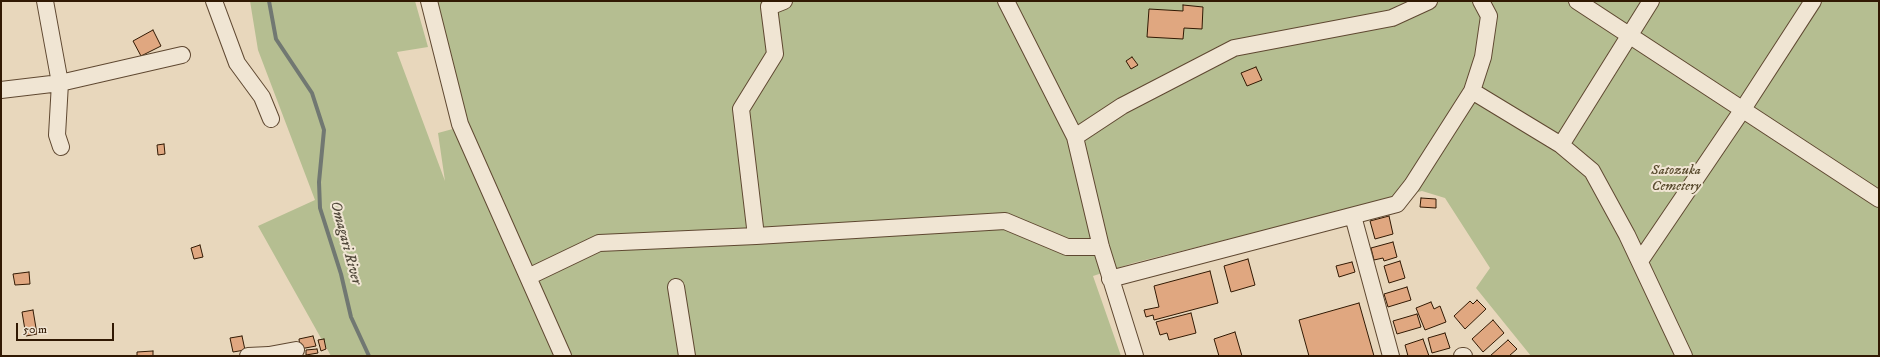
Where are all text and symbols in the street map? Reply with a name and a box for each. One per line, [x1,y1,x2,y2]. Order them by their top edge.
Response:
park label: Satozuka Cemetery [1651,163,1701,196]
water label: Omagari River [325,199,365,287]
scale bar [18,315,116,341]
text: 50 m [23,322,47,337]

